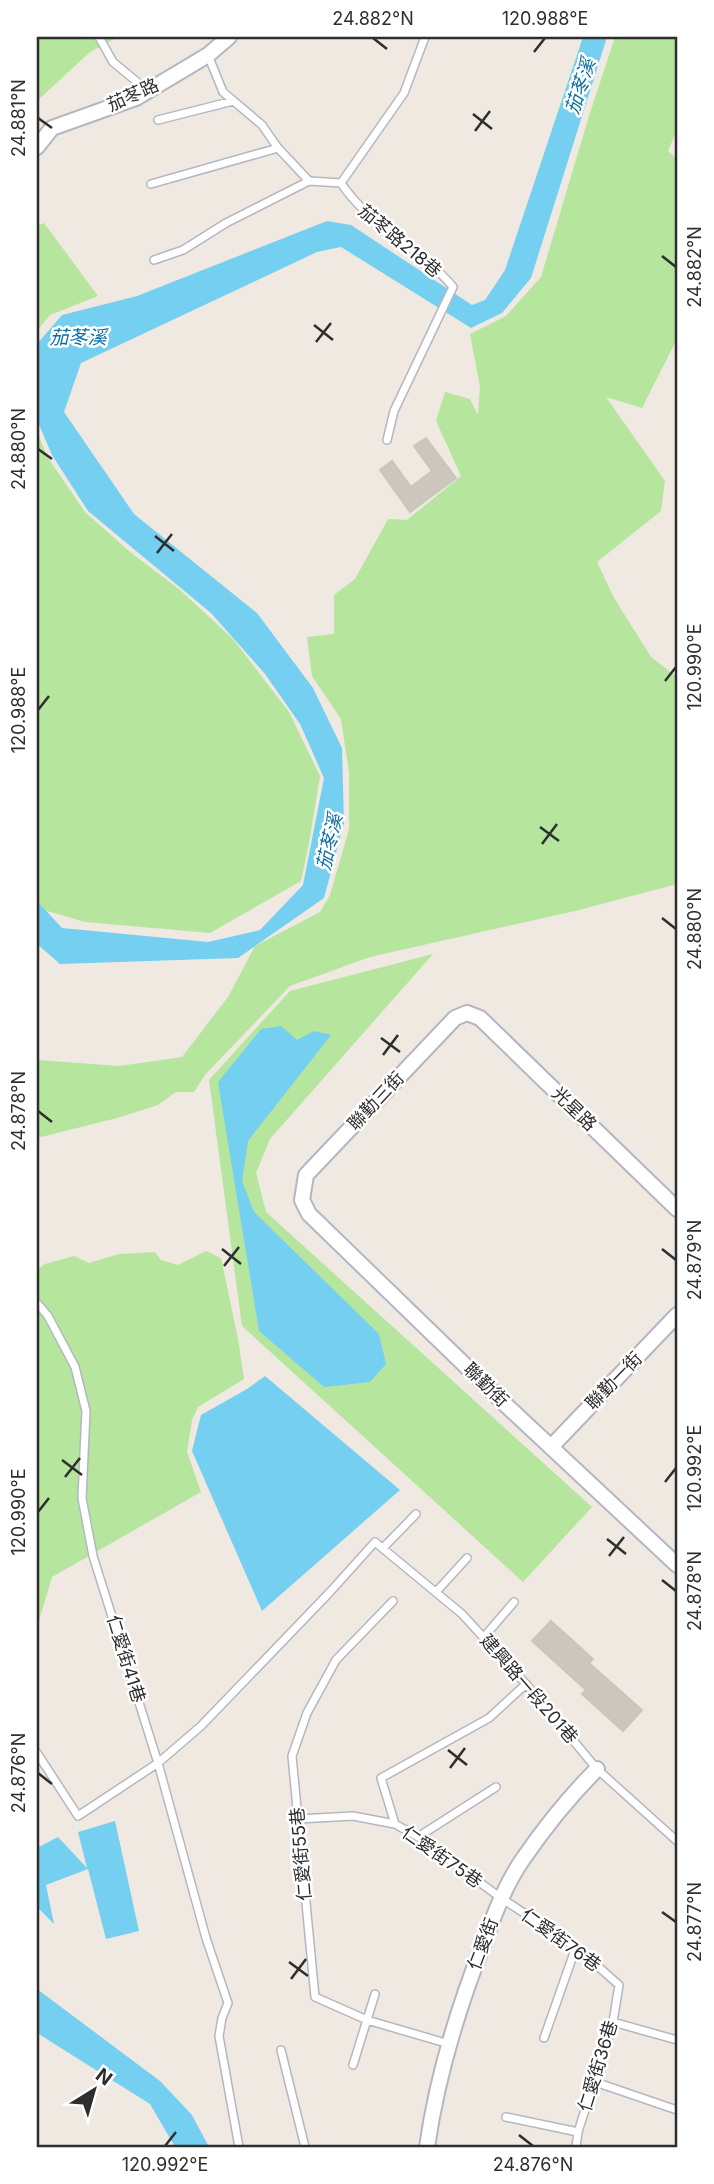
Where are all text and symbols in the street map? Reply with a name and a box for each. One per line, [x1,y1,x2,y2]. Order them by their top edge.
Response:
text: 24.882°N [332,8,414,29]
text: 120.988°E [502,8,588,29]
water label: 茄苳溪 [561,53,601,117]
street label: 茄苳路 [104,74,162,115]
text: 24.881°N [8,79,29,157]
street label: 茄苳路218巷 [355,200,446,281]
text: 24.882°N [684,226,705,308]
water label: 茄苳溪 [49,326,109,349]
text: 24.880°N [8,408,29,490]
text: 120.990°E [684,624,705,710]
text: 120.988°E [8,667,29,753]
water label: 茄苳溪 [312,809,348,872]
text: 24.880°N [684,888,705,970]
street label: 聯勤三街 [343,1067,408,1134]
text: 24.878°N [8,1071,29,1151]
street label: 光星路 [548,1082,601,1135]
text: 24.879°N [684,1220,705,1300]
street label: 聯勤一街 [581,1347,646,1414]
street label: 聯勤街 [460,1358,513,1411]
text: 120.992°E [684,1425,705,1511]
text: 120.990°E [8,1469,29,1555]
text: 24.878°N [684,1551,705,1631]
street label: 仁愛街41巷 [103,1612,150,1705]
street label: 建興路一段201巷 [476,1630,582,1748]
text: 24.876°N [8,1733,29,1813]
street label: 仁愛街55巷 [286,1806,315,1902]
street label: 仁愛街75巷 [398,1821,486,1892]
text: 24.877°N [684,1882,705,1962]
street label: 仁愛街76巷 [517,1904,605,1975]
street label: 仁愛街 [463,1915,502,1973]
street label: 仁愛街36巷 [574,2018,621,2114]
north arrow [60,2054,130,2124]
text: N [91,2063,117,2090]
text: 120.992°E [122,2154,208,2175]
text: 24.876°N [493,2154,573,2175]

